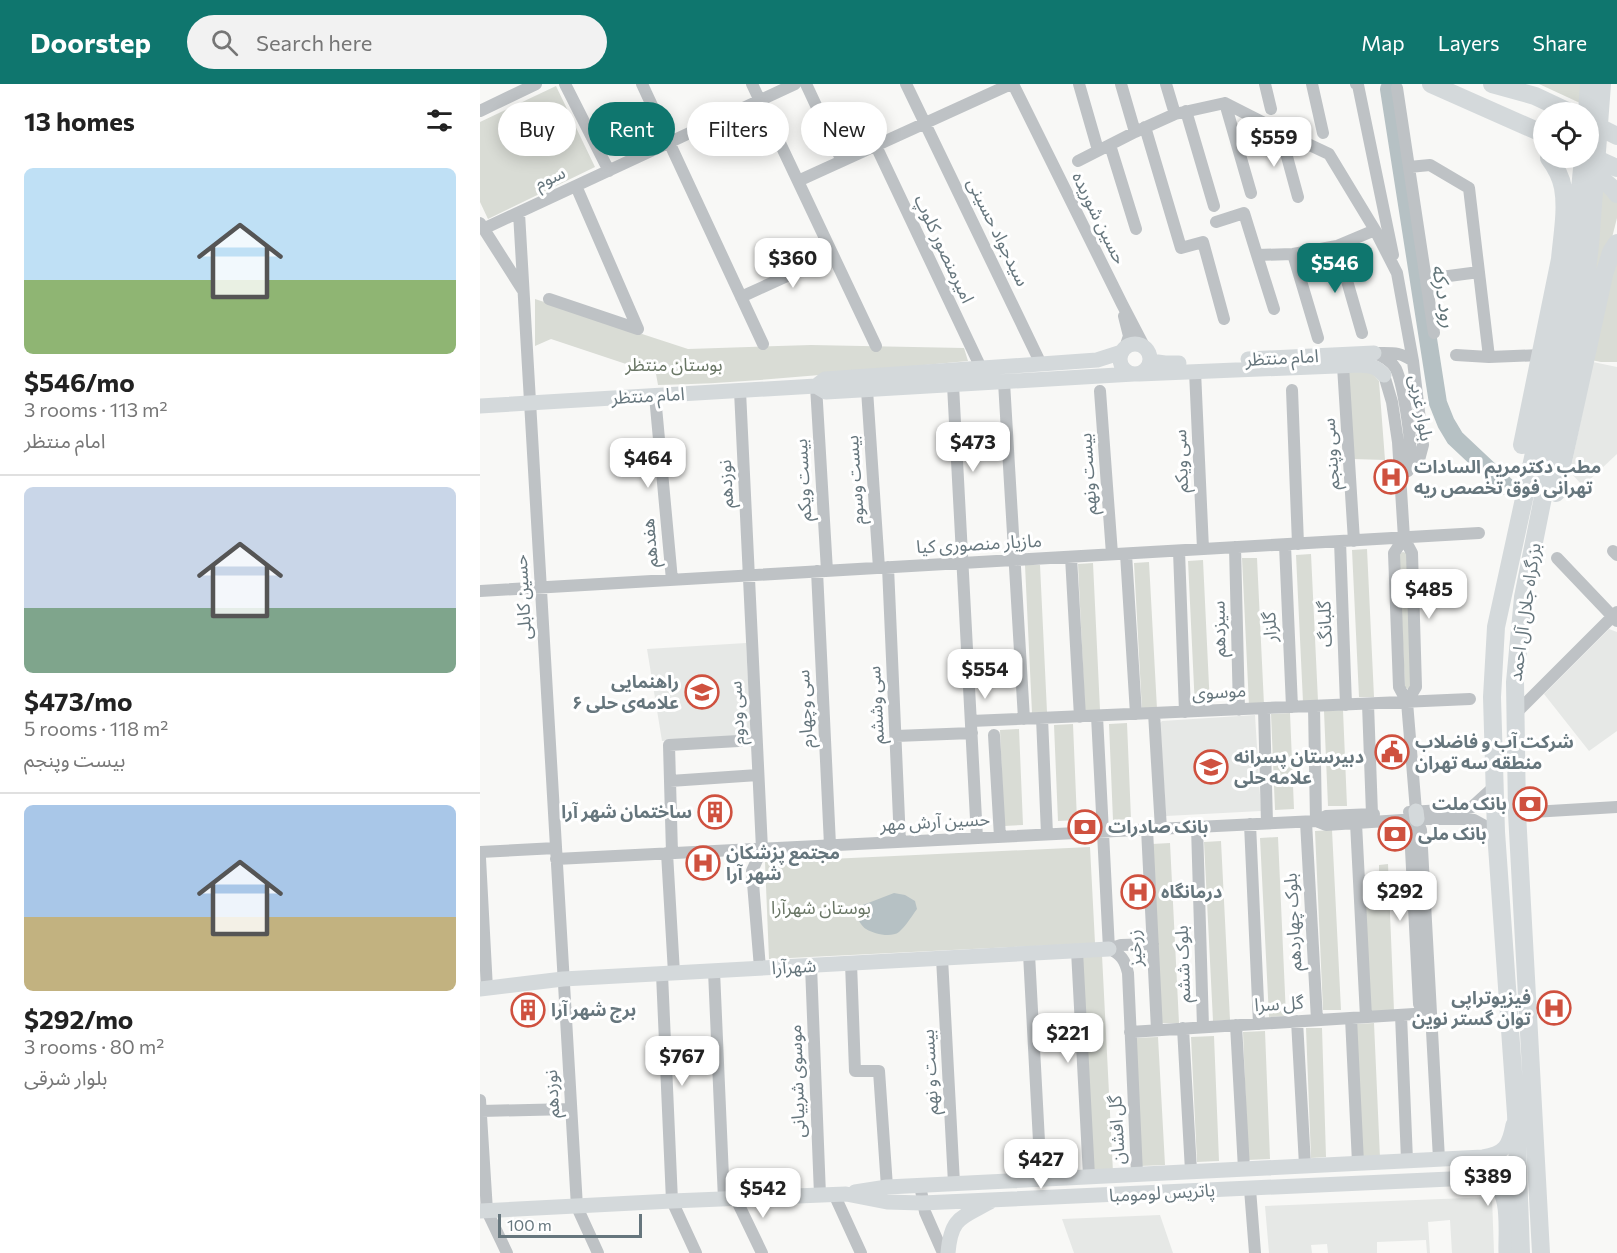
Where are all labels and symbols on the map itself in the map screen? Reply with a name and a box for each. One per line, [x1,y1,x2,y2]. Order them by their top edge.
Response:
pin: $559 [1238,117,1310,168]
street label: سوم [531,161,570,197]
street label: حسین شوریده [1067,168,1132,268]
street label: سیدجواد حسینی [962,174,1035,290]
street label: امیرمنصور کلوپ [909,191,980,307]
pin: $360 [757,238,829,289]
pin: $546 [1299,243,1371,294]
water label: رود درکه [1427,263,1462,329]
street label: امام منتظر [1244,344,1319,374]
park label: بوستان منتظر [624,353,723,376]
street label: بلوار غربی [1404,373,1439,443]
street label: امام منتظر [610,382,685,412]
street label: سی وپنجم [1317,417,1346,491]
pin: $473 [937,422,1009,473]
street label: سی ویکم [1168,429,1195,493]
street label: بیست ونهم [1073,432,1104,516]
street label: بیست وسوم [840,434,872,525]
pin: $464 [612,438,684,489]
street label: بیست ویکم [789,438,818,522]
place label: مطب دكترمريم السادات تهرانی فوق تخصص ریه [1414,455,1601,499]
street label: نوزدهم [713,459,740,509]
hospital icon: مطب دكترمريم السادات تهرانی فوق تخصص ریه [1373,459,1409,495]
street label: هفدهم [636,517,665,569]
street label: مازیار منصوری کیا [916,529,1042,558]
street label: بزرگراه جلال آل احمد [1503,541,1546,683]
street label: حسین کابلی [509,554,536,640]
pin: $485 [1393,569,1465,620]
street label: گلبانگ [1312,600,1336,648]
street label: سیزدهم [1207,601,1232,657]
street label: گلزار [1257,611,1282,644]
pin: $554 [949,649,1021,700]
street label: سی وششم [862,665,891,745]
street label: سی وچهارم [791,669,821,749]
place label: راهنمایی علامه‌ی حلی ۶ [572,670,679,713]
school or university icon: راهنمایی علامه‌ی حلی ۶ [684,674,720,710]
street label: موسوی [1191,679,1247,704]
street label: سی ودوم [723,680,753,746]
place label: شرکت آب و فاضلاب منطقه سه تهران [1415,730,1574,774]
public building icon: شرکت آب و فاضلاب منطقه سه تهران [1374,734,1410,770]
place label: دبیرستان پسرانه علامه حلی [1234,745,1364,788]
school or university icon: دبیرستان پسرانه علامه حلی [1193,749,1229,785]
bank icon: بانک ملت [1512,786,1548,822]
place label: بانک ملت [1432,792,1507,814]
building icon: ساختمان شهر آرا [697,794,733,830]
place label: ساختمان شهر آرا [561,800,692,823]
street label: حسین آرش مهر [878,807,991,836]
bank icon: بانک صادرات [1067,809,1103,845]
place label: بانک صادرات [1108,815,1209,838]
bank icon: بانک ملی [1377,816,1413,852]
place label: بانک ملی [1418,822,1487,844]
place label: مجتمع پزشکان شهر آرا [726,841,840,885]
hospital icon: مجتمع پزشکان شهر آرا [685,845,721,881]
pin: $292 [1364,871,1436,922]
street label: بلوک چهاردهم [1278,872,1309,972]
hospital icon: درمانگاه [1120,874,1156,910]
place label: درمانگاه [1161,880,1222,903]
park label: بوستان شهرآرا [771,896,871,919]
street label: بلوک ششم [1170,925,1197,1003]
street label: زرخیز [1122,929,1147,968]
street label: شهرآرا [771,954,817,979]
place label: فیزیوتراپی توان گستر نوین [1412,986,1532,1030]
hospital icon: فیزیوتراپی توان گستر نوین [1536,990,1572,1026]
street label: گل سرا [1254,991,1305,1016]
building icon: برج شهر آرا [510,992,546,1028]
place label: برج شهر آرا [551,998,636,1023]
pin: $221 [1032,1013,1104,1064]
street label: موسوی شربیانی [783,1024,810,1138]
street label: بیست و نهم [916,1029,945,1115]
pin: $767 [646,1036,718,1087]
street label: نوزدهم [539,1069,566,1119]
street label: گل افشان [1103,1094,1130,1165]
pin: $427 [1005,1139,1077,1190]
pin: $389 [1452,1156,1524,1207]
pin: $542 [727,1168,799,1219]
street label: پاتریس لومومبا [1108,1178,1216,1207]
scale bar [498,1211,642,1238]

